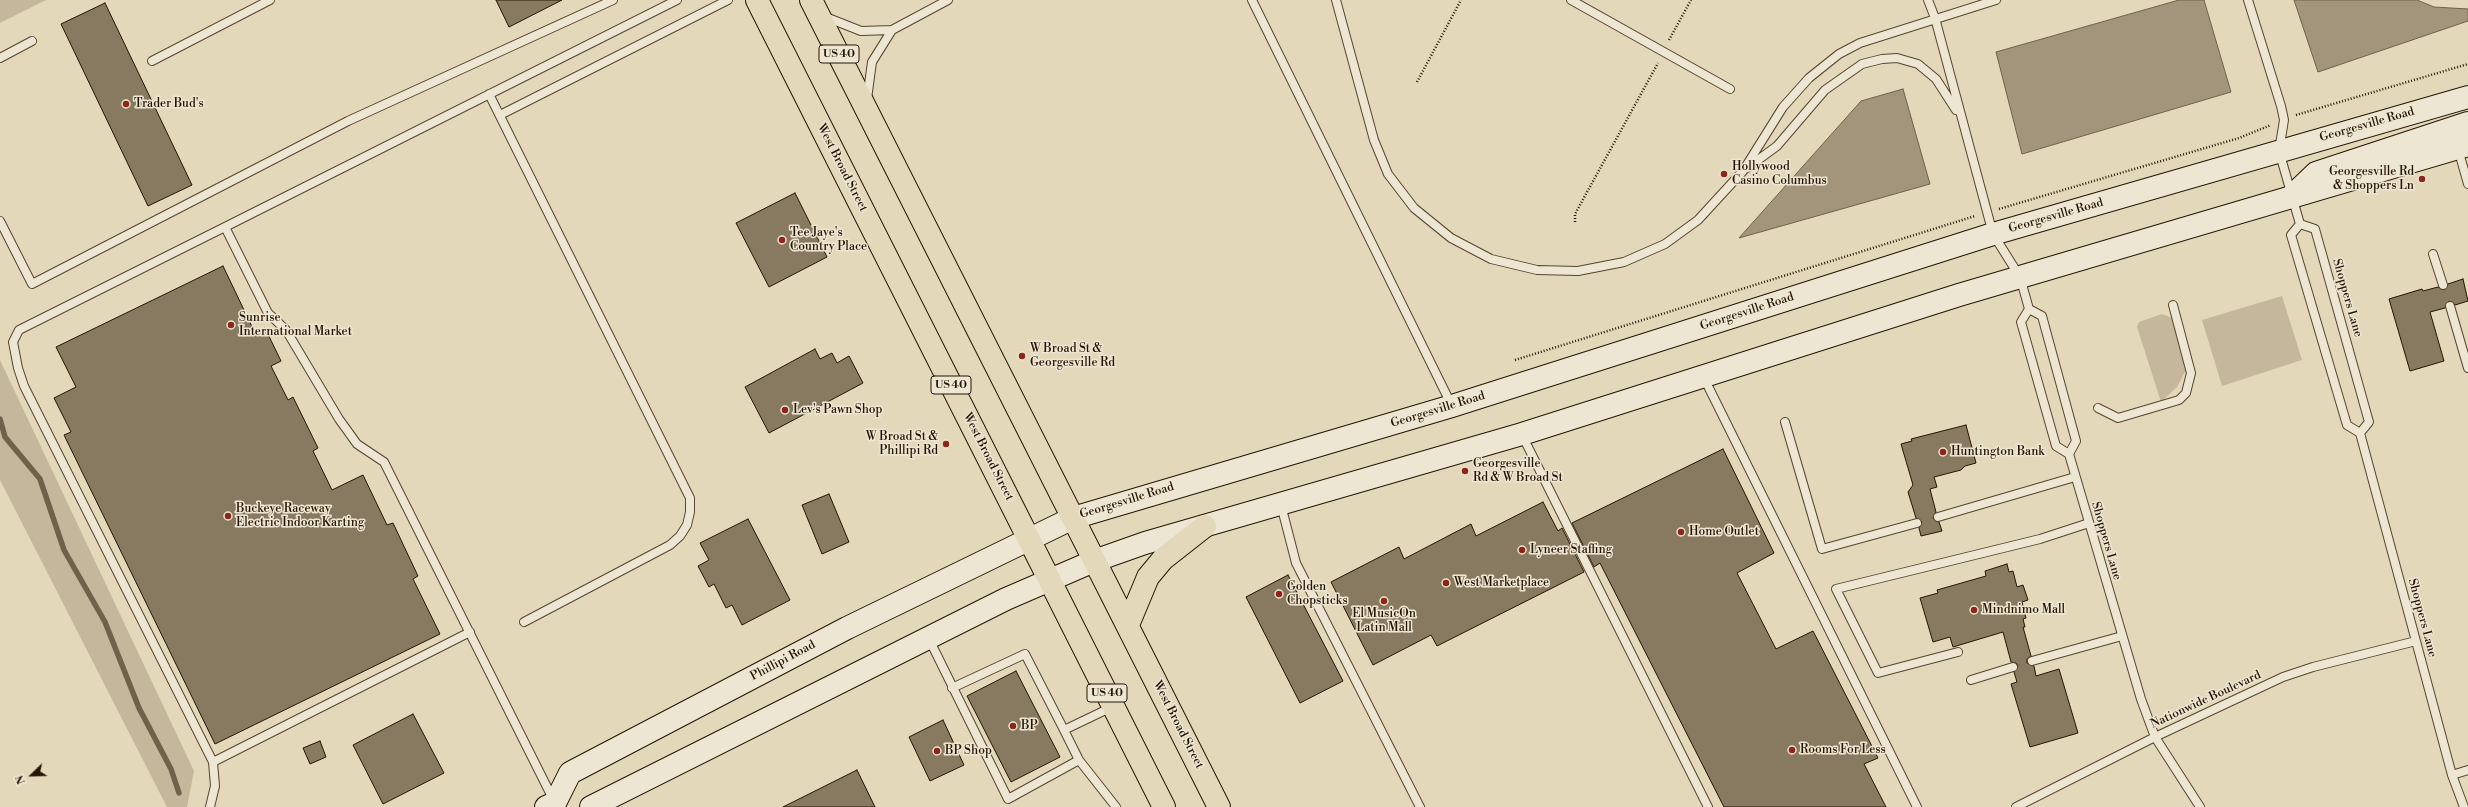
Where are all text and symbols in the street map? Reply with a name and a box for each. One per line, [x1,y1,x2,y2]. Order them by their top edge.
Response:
road number: US 40 [819,45,859,63]
place label: Trader Bud's [134,97,204,111]
marker: Trader Bud's [121,99,131,109]
street label: Georgesville Road [2318,105,2416,145]
street label: West Broad Street [814,122,870,214]
place label: Hollywood Casino Columbus [1732,160,1827,188]
place label: Georgesville Rd & Shoppers Ln [2329,165,2414,193]
marker: Hollywood Casino Columbus [1719,169,1729,179]
marker: Georgesville Rd & Shoppers Ln [2417,174,2427,184]
street label: Georgesville Road [2007,196,2105,236]
place label: Tee Jaye's Country Place [790,226,867,254]
marker: Tee Jaye's Country Place [777,235,787,245]
street label: Shoppers Lane [2329,257,2365,339]
street label: Georgesville Road [1698,290,1796,334]
place label: Sunrise International Market [239,311,352,339]
marker: Sunrise International Market [226,320,236,330]
place label: W Broad St & Georgesville Rd [1030,342,1115,370]
marker: W Broad St & Georgesville Rd [1017,351,1027,361]
road number: US 40 [931,376,971,394]
street label: Georgesville Road [1389,389,1487,431]
place label: Lev's Pawn Shop [793,403,883,417]
marker: Lev's Pawn Shop [780,405,790,415]
street label: West Broad Street [960,411,1016,503]
place label: W Broad St & Phillipi Rd [866,430,938,458]
marker: W Broad St & Phillipi Rd [941,439,951,449]
place label: Huntington Bank [1951,445,2045,459]
marker: Huntington Bank [1938,447,1948,457]
place label: Georgesville Rd & W Broad St [1473,457,1563,485]
marker: Georgesville Rd & W Broad St [1460,466,1470,476]
street label: Georgesville Road [1078,480,1176,522]
street label: Shoppers Lane [2088,500,2124,582]
place label: Buckeye Raceway Electric Indoor Karting [236,502,364,530]
marker: Buckeye Raceway Electric Indoor Karting [223,511,233,521]
place label: Home Outlet [1689,525,1759,539]
marker: Home Outlet [1676,527,1686,537]
place label: Lyneer Staffing [1530,543,1612,557]
marker: Lyneer Staffing [1517,545,1527,555]
place label: West Marketplace [1454,576,1549,590]
street label: Shoppers Lane [2405,577,2439,659]
marker: West Marketplace [1441,578,1451,588]
place label: Golden Chopsticks [1287,580,1348,608]
marker: Golden Chopsticks [1274,589,1284,599]
marker: El MusicOn Latin Mall [1379,596,1389,606]
place label: Mindnimo Mall [1982,603,2065,617]
marker: Mindnimo Mall [1969,605,1979,615]
place label: El MusicOn Latin Mall [1352,607,1416,635]
street label: Phillipi Road [748,638,818,684]
street label: Nationwide Boulevard [2149,668,2263,732]
street label: West Broad Street [1150,679,1206,771]
road number: US 40 [1087,684,1127,702]
place label: BP [1021,719,1038,733]
marker: BP [1008,721,1018,731]
place label: Rooms For Less [1800,743,1886,757]
place label: BP Shop [945,744,992,758]
marker: Rooms For Less [1787,745,1797,755]
marker: BP Shop [932,746,942,756]
north arrow [12,755,52,795]
text: N [13,773,29,786]

